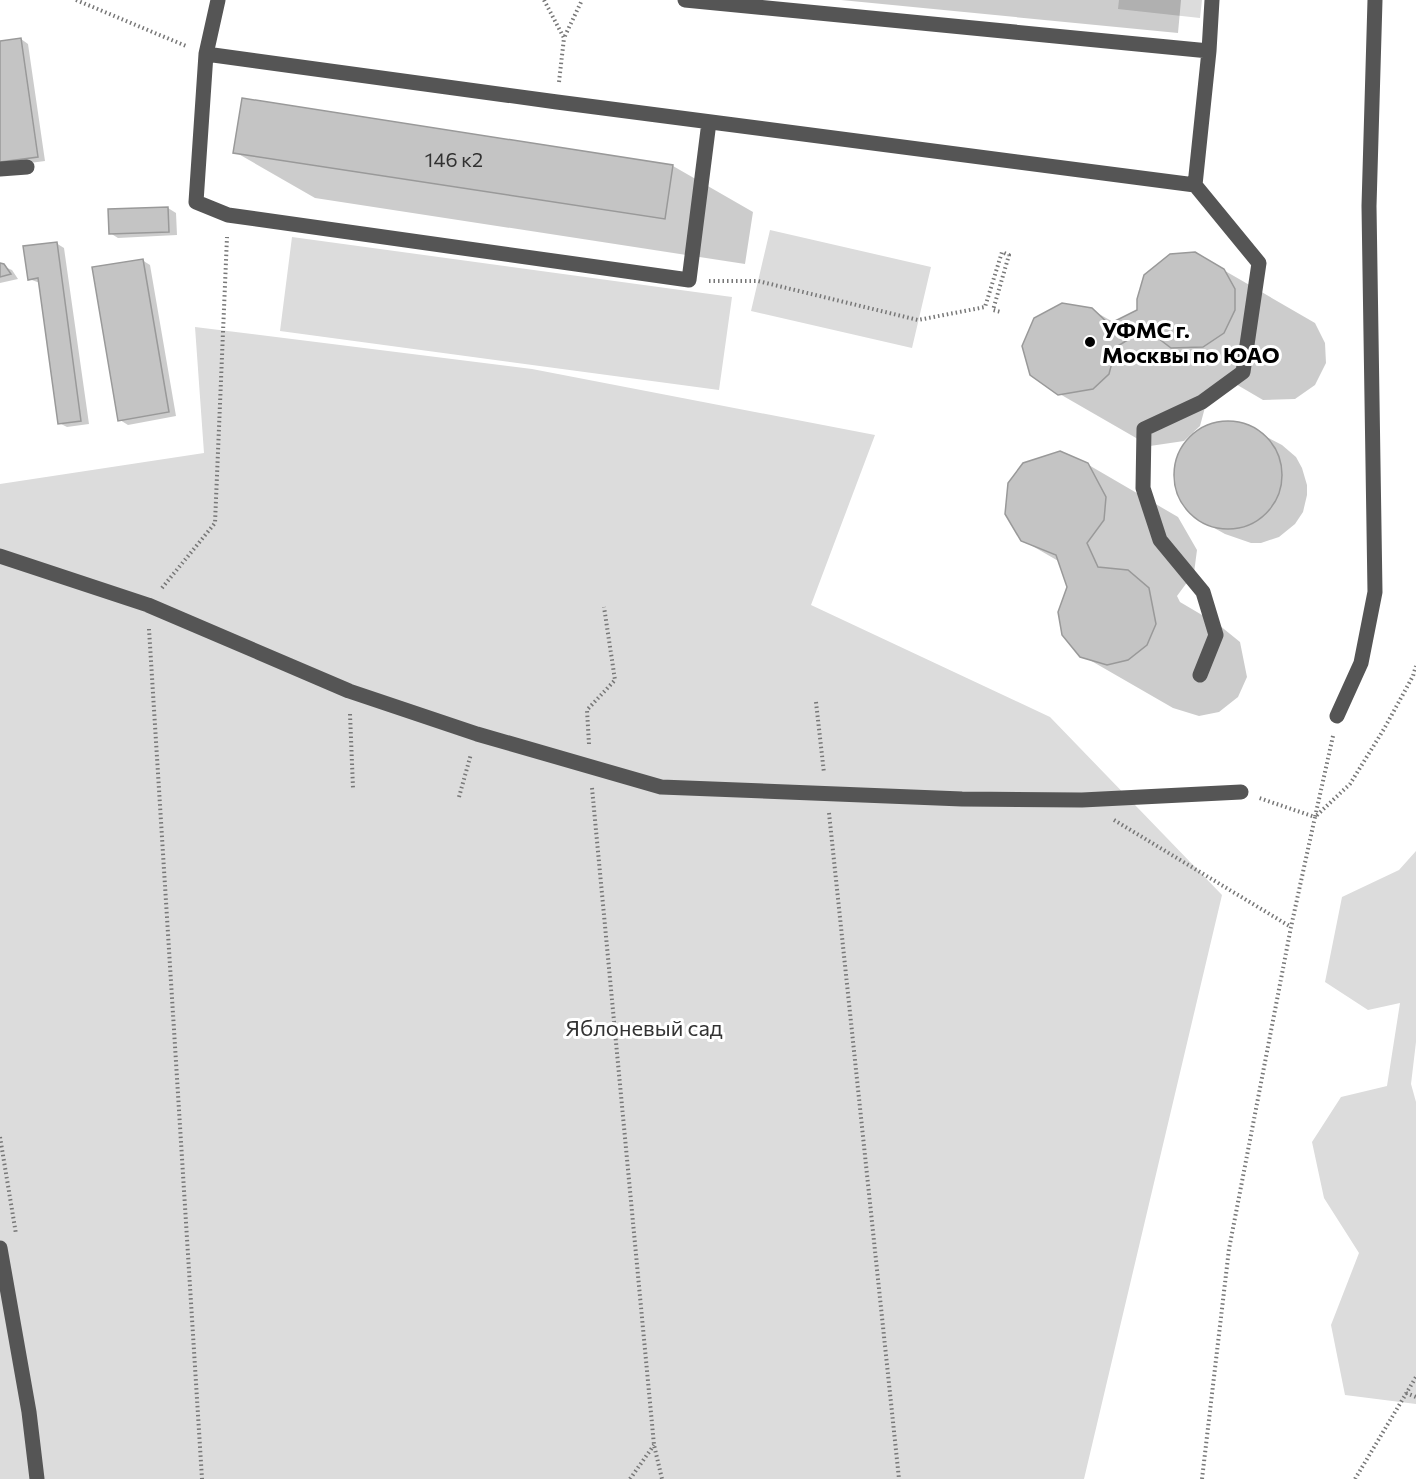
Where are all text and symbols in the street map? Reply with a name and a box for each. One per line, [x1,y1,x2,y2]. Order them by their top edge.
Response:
house number: 146 к2 [425,147,483,171]
place label: УФМС г. Москвы по ЮАО [1102,316,1280,368]
marker: УФМС г. Москвы по ЮАО [1083,335,1097,349]
park label: Яблоневый сад [565,1014,723,1041]

